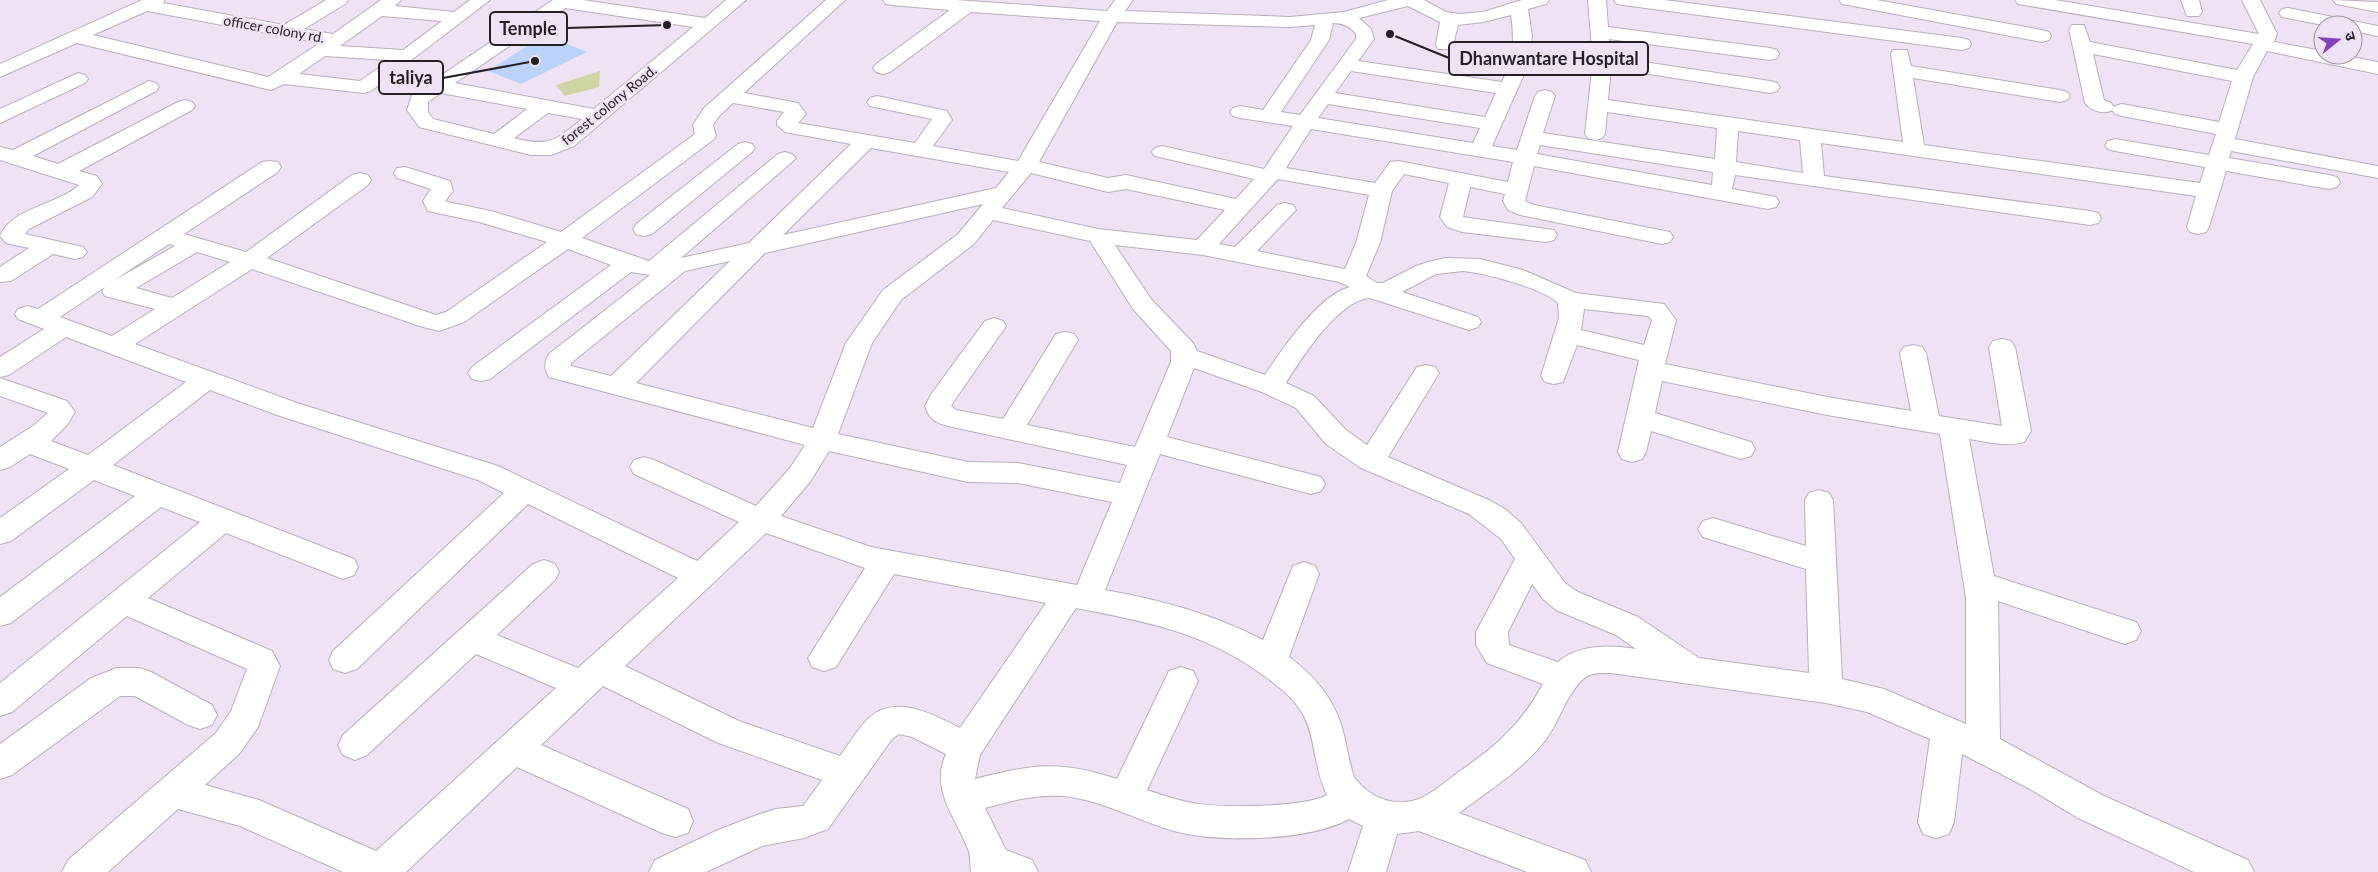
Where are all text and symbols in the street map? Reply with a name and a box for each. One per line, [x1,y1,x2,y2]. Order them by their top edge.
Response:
street label: officer colony rd. [222,11,326,46]
callout: Temple [490,12,567,45]
north arrow [2313,15,2363,65]
text: Temple [499,17,557,39]
text: उ [2342,30,2360,43]
callout: Dhanwantare Hospital [1449,42,1648,75]
text: Dhanwantare Hospital [1459,47,1639,69]
callout: taliya [379,61,443,94]
street label: forest colony Road. [558,61,660,148]
text: taliya [389,66,433,88]

